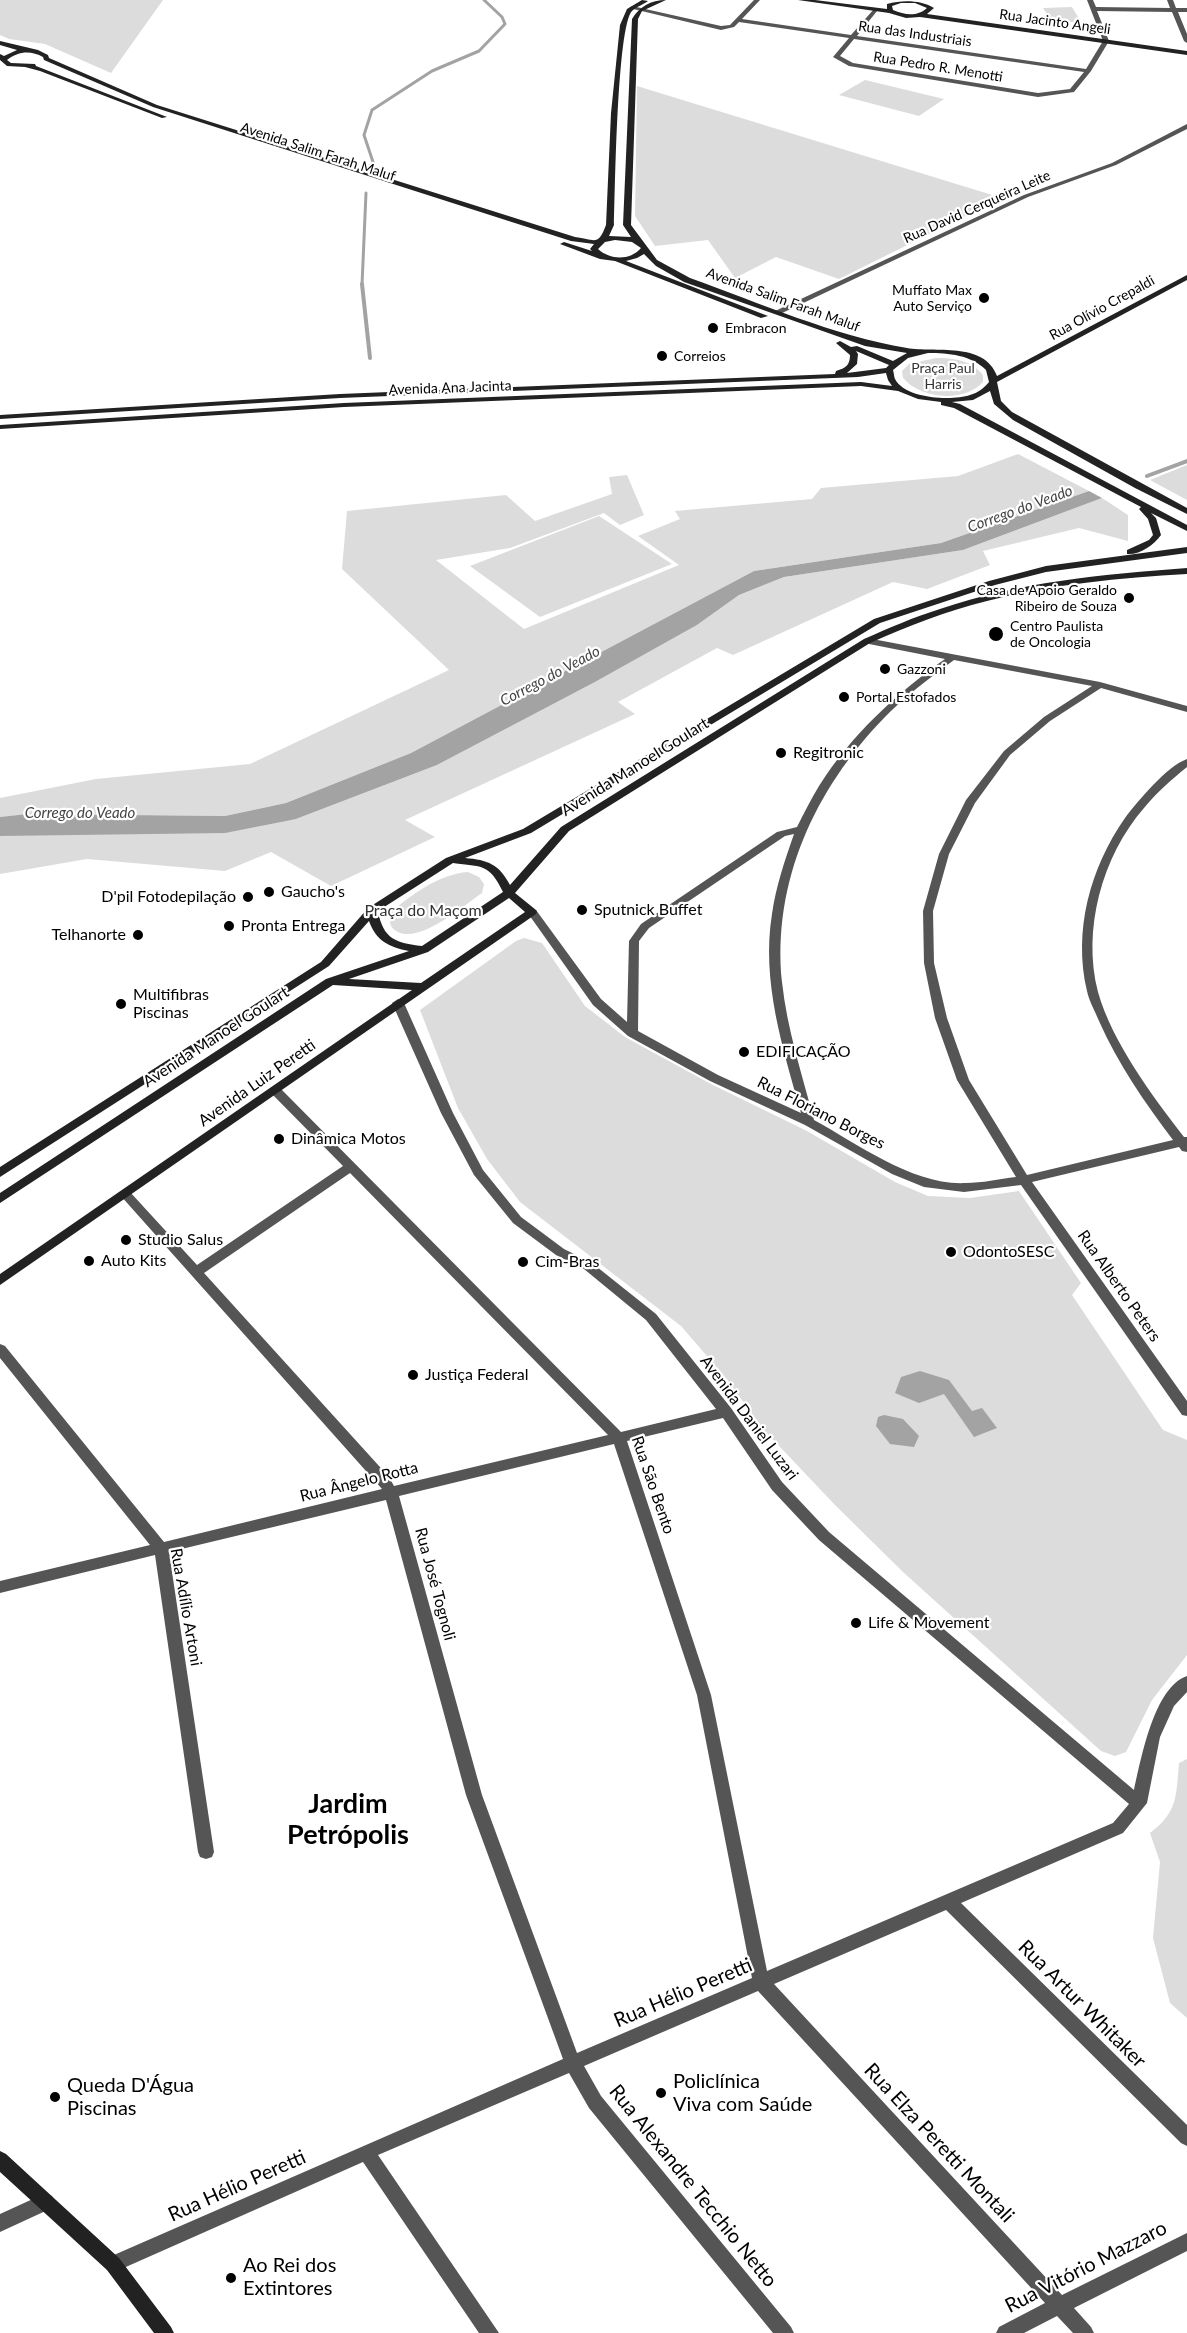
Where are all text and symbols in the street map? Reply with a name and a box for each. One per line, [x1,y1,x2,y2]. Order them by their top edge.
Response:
street label: Rua Jacinto Angeli [998,6,1112,38]
street label: Rua das Industriais [857,18,973,50]
street label: Rua Pedro R. Menotti [872,48,1004,86]
street label: Avenida Salim Farah Maluf [238,119,398,185]
street label: Rua David Cerqueira Leite [901,167,1053,247]
street label: Avenida Salim Farah Maluf [704,264,862,336]
street label: Rua Olívio Crepaldi [1047,272,1157,344]
place label: Muffato Max Auto Serviço [892,282,972,314]
marker: Muffato Max Auto Serviço [977,291,991,305]
place label: Embracon [725,320,786,336]
marker: Embracon [706,321,720,335]
place label: Correios [674,348,726,364]
marker: Correios [655,349,669,363]
park label: Praça Paul Harris [911,360,975,392]
street label: Avenida Ana Jacinta [388,377,512,399]
water label: Corrego do Veado [965,482,1075,536]
place label: Casa de Apoio Geraldo Ribeiro de Souza [977,582,1117,614]
marker: Casa de Apoio Geraldo Ribeiro de Souza [1122,591,1136,605]
place label: Centro Paulista de Oncologia [1010,618,1103,650]
marker: Centro Paulista de Oncologia [987,625,1005,643]
water label: Corrego do Veado [497,642,603,710]
place label: Gazzoni [897,661,946,677]
marker: Gazzoni [878,662,892,676]
place label: Portal Estofados [856,689,956,705]
marker: Portal Estofados [837,690,851,704]
street label: Avenida Manoel Goulart [558,714,712,820]
place label: Regitronic [793,743,864,763]
marker: Regitronic [774,746,788,760]
water label: Corrego do Veado [25,804,135,822]
place label: Gaucho's [281,882,345,902]
marker: Gaucho's [262,885,276,899]
place label: D'pil Fotodepilação [101,887,236,907]
marker: D'pil Fotodepilação [241,890,255,904]
place label: Sputnick Buffet [594,900,702,920]
park label: Praça do Maçom [364,901,482,921]
marker: Sputnick Buffet [575,903,589,917]
place label: Pronta Entrega [241,916,345,936]
marker: Pronta Entrega [222,919,236,933]
place label: Telhanorte [51,925,126,945]
marker: Telhanorte [131,928,145,942]
street label: Avenida Manoel Goulart [139,983,293,1091]
place label: Multifibras Piscinas [133,985,209,1023]
marker: Multifibras Piscinas [114,997,128,1011]
street label: Avenida Luiz Peretti [195,1035,319,1131]
place label: EDIFICAÇÃO [756,1042,851,1062]
marker: EDIFICAÇÃO [737,1045,751,1059]
street label: Rua Floriano Borges [754,1073,888,1153]
place label: Dinâmica Motos [291,1129,406,1149]
marker: Dinâmica Motos [272,1132,286,1146]
street label: Rua Alberto Peters [1073,1227,1165,1345]
place label: Studio Salus [138,1230,223,1250]
marker: Studio Salus [119,1233,133,1247]
place label: OdontoSESC [963,1242,1054,1262]
marker: OdontoSESC [944,1245,958,1259]
place label: Auto Kits [101,1251,167,1271]
place label: Cim-Bras [535,1252,599,1272]
marker: Auto Kits [82,1254,96,1268]
marker: Cim-Bras [516,1255,530,1269]
street label: Avenida Daniel Luzari [696,1352,802,1484]
place label: Justiça Federal [425,1365,529,1385]
marker: Justiça Federal [406,1368,420,1382]
street label: Rua São Bento [627,1433,679,1537]
street label: Rua Ângelo Rotta [298,1458,420,1506]
street label: Rua José Tognoli [411,1525,459,1643]
street label: Rua Adílio Artoni [166,1547,206,1667]
place label: Life & Movement [868,1613,990,1633]
marker: Life & Movement [849,1616,863,1630]
district label: Jardim Petrópolis [287,1788,409,1851]
street label: Rua Artur Whitaker [1013,1935,1151,2073]
street label: Rua Hélio Peretti [610,1953,756,2033]
street label: Rua Elza Peretti Montali [859,2058,1019,2228]
place label: Policlínica Viva com Saúde [673,2070,812,2117]
place label: Queda D'Água Piscinas [67,2074,194,2121]
street label: Rua Alexandre Tecchio Netto [604,2080,782,2292]
marker: Policlínica Viva com Saúde [654,2086,668,2100]
marker: Queda D'Água Piscinas [48,2090,62,2104]
street label: Rua Hélio Peretti [165,2145,309,2227]
street label: Rua Vitório Mazzaro [1001,2216,1171,2318]
place label: Ao Rei dos Extintores [243,2254,336,2301]
marker: Ao Rei dos Extintores [224,2271,238,2285]

